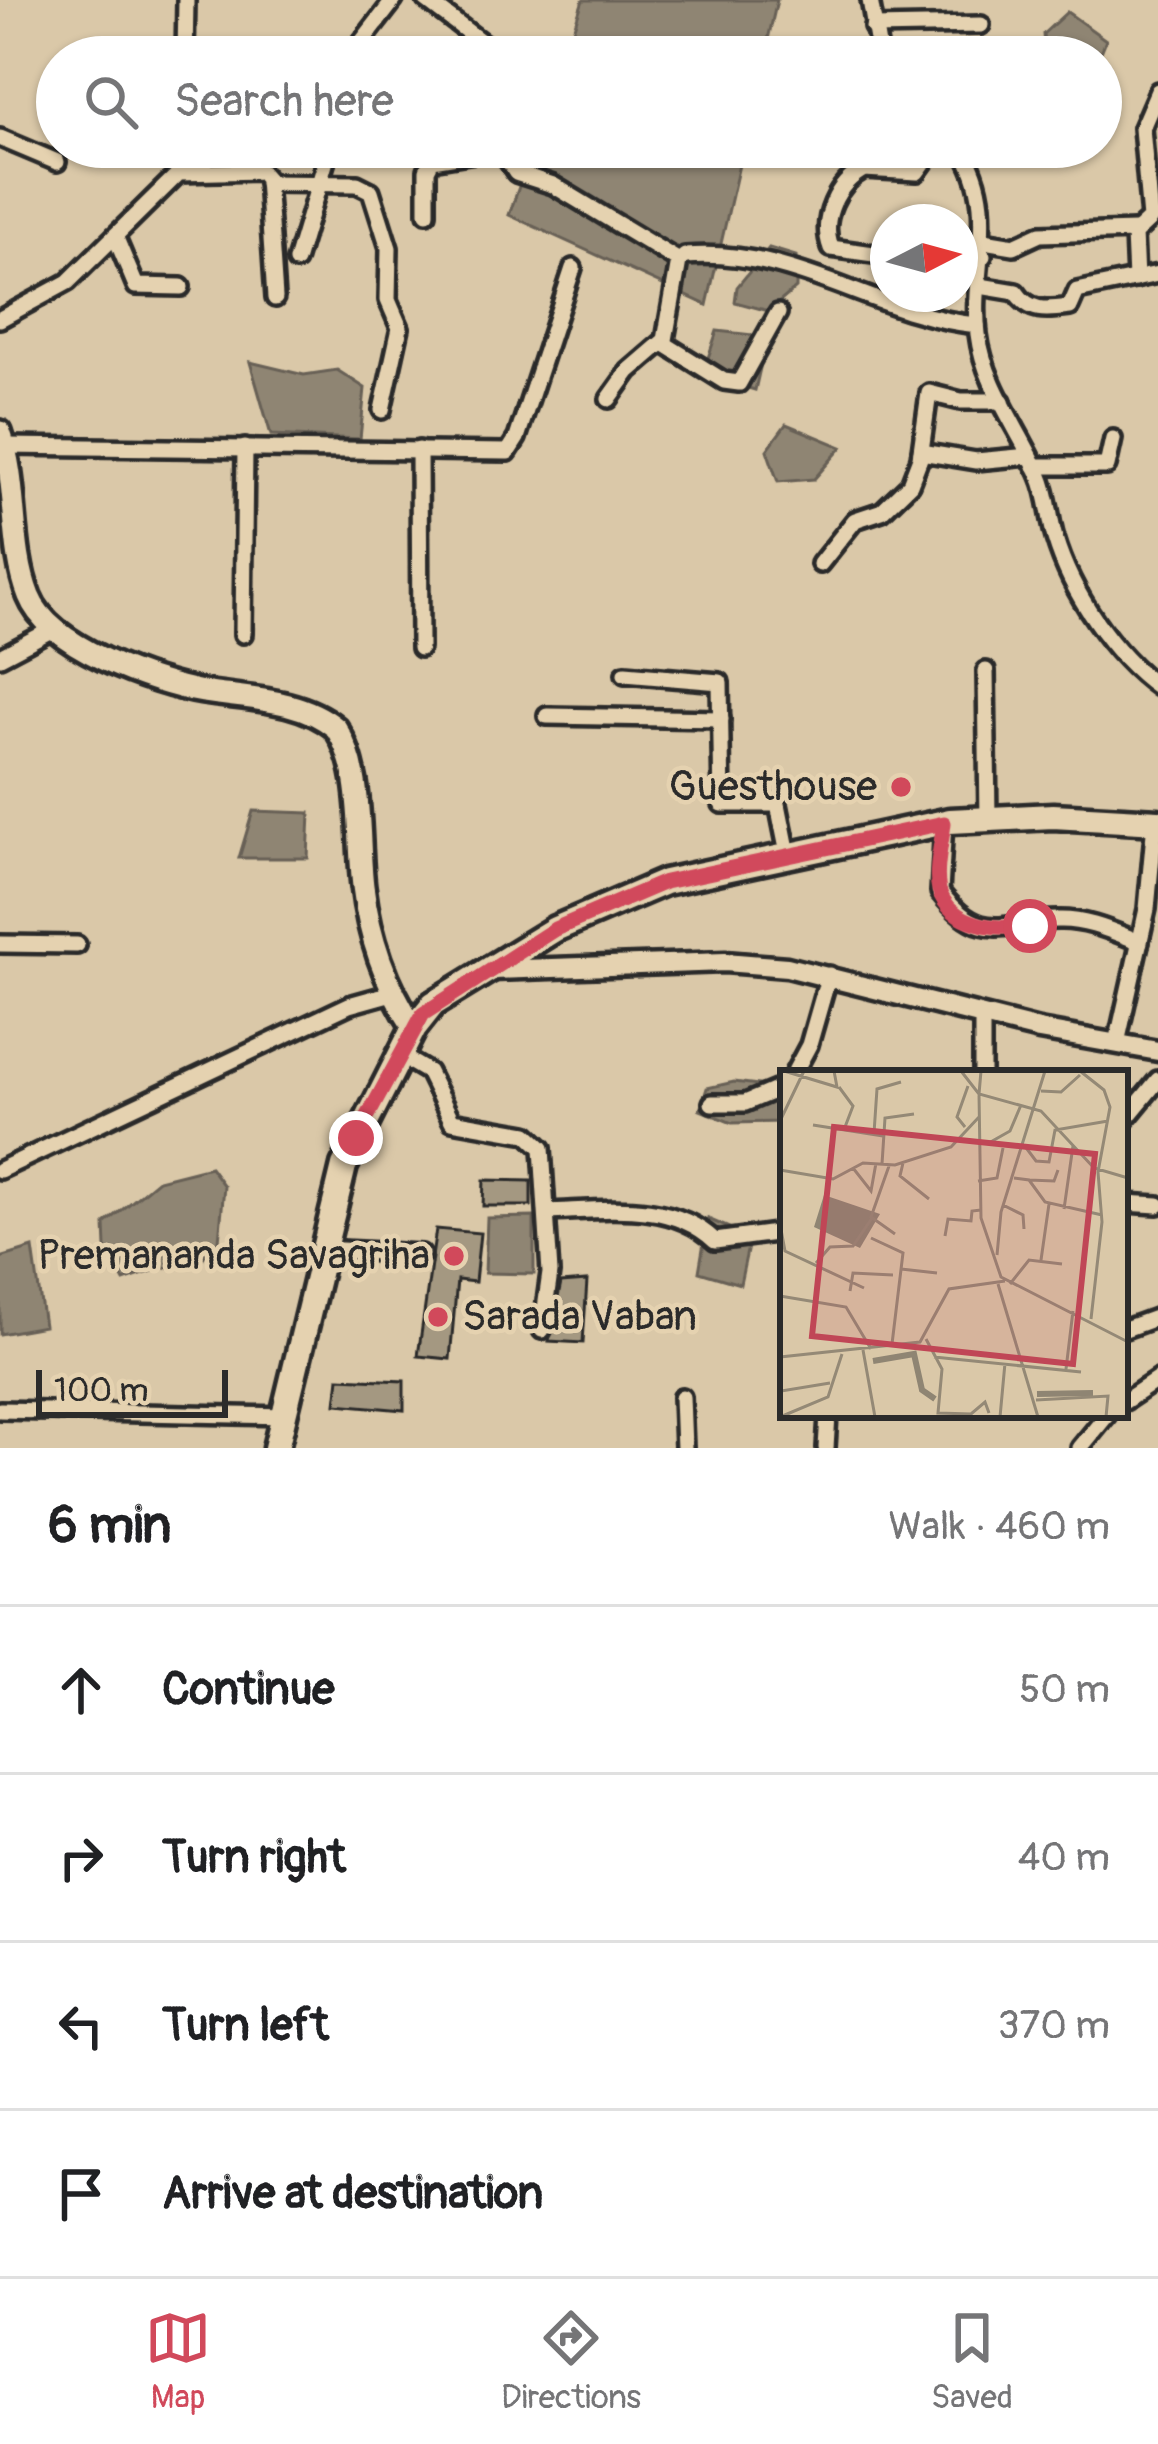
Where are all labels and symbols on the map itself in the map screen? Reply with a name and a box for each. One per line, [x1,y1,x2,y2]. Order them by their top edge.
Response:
north arrow [870,204,978,312]
place label: Guesthouse [669,761,877,813]
marker: Guesthouse [888,774,914,800]
route start [1003,899,1057,953]
inset map [780,1070,1128,1418]
route end [329,1111,383,1165]
place label: Premananda Savagriha [37,1230,430,1282]
marker: Premananda Savagriha [441,1243,467,1269]
place label: Sarada Vaban [462,1291,697,1343]
marker: Sarada Vaban [425,1304,451,1330]
scale bar [36,1364,228,1417]

